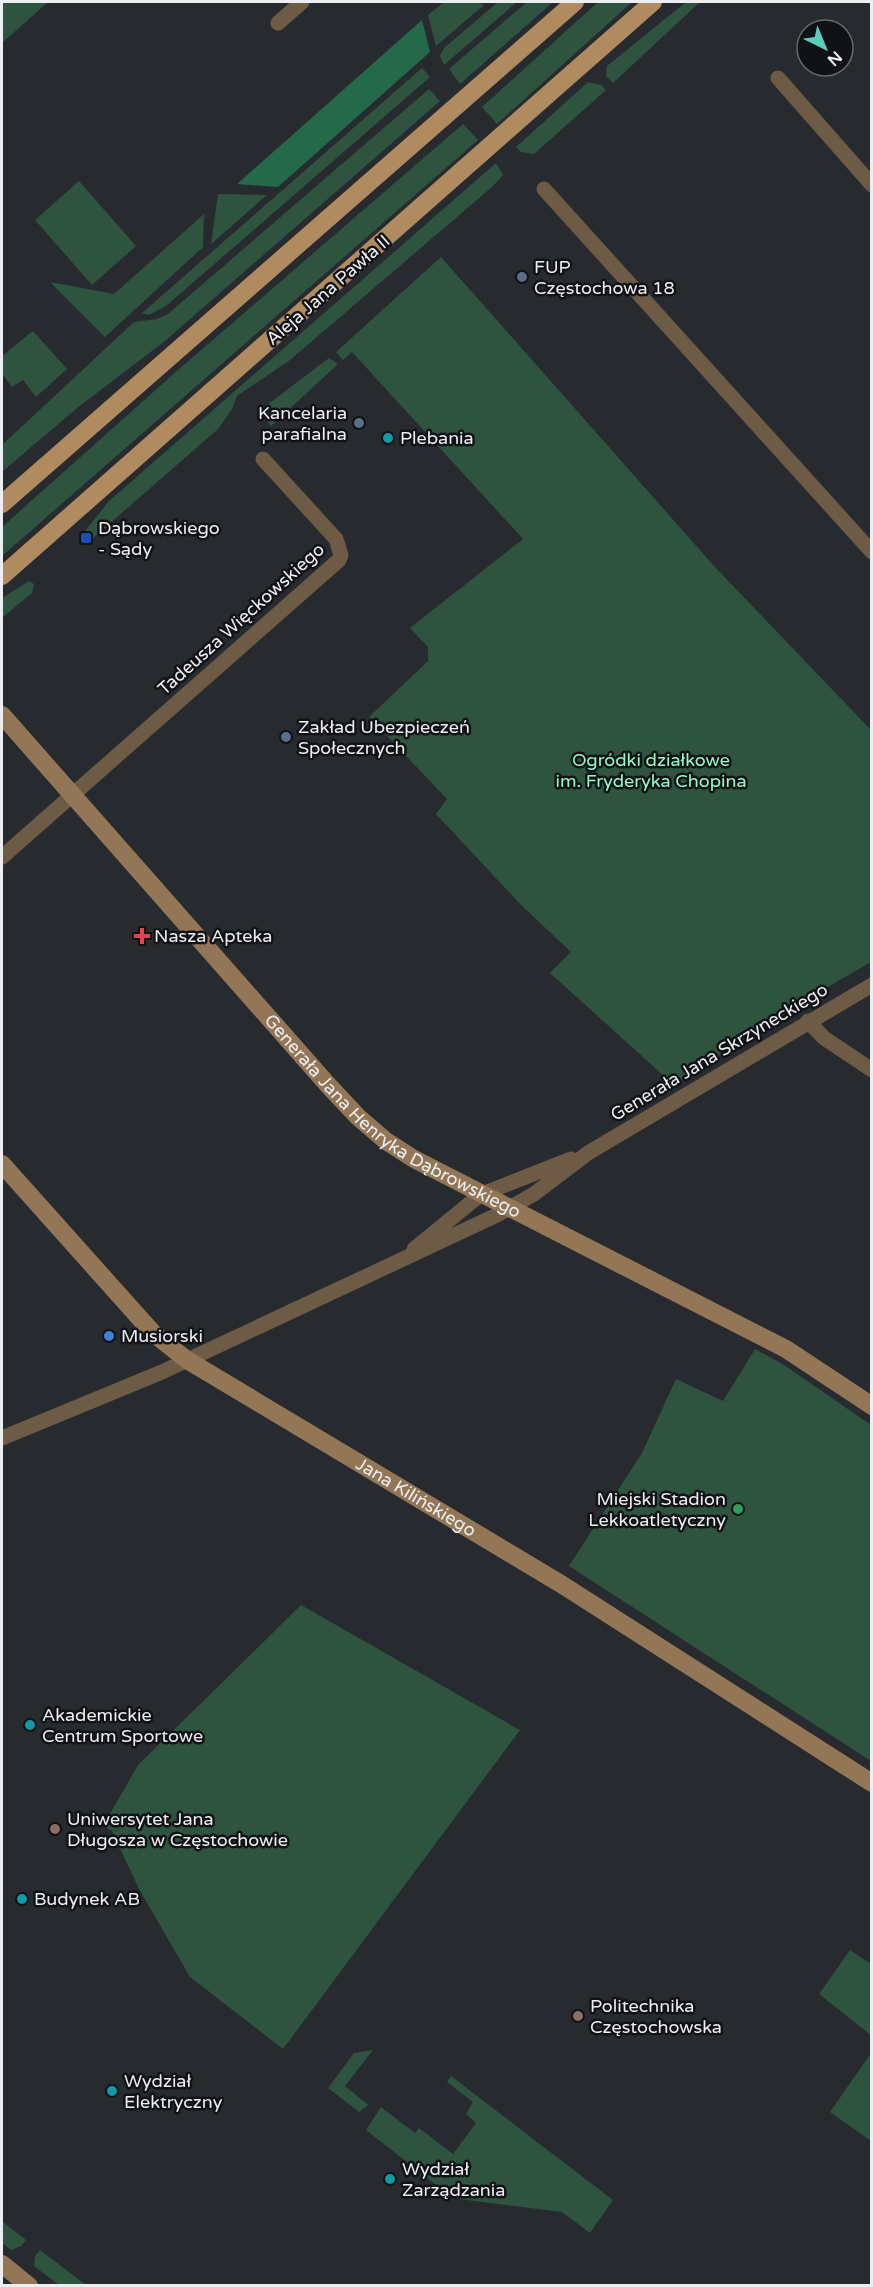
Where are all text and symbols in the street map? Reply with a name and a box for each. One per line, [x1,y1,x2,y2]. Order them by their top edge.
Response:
north arrow [795,18,855,78]
text: N [823,47,846,70]
street label: Aleja Jana Pawła II [261,230,395,350]
place label: FUP Częstochowa 18 [534,256,675,299]
marker: FUP Częstochowa 18 [515,270,529,284]
place label: Kancelaria parafialna [258,402,347,445]
marker: Kancelaria parafialna [352,416,366,430]
place label: Plebania [400,427,474,449]
marker: Plebania [381,431,395,445]
place label: Dąbrowskiego - Sądy [98,517,220,560]
marker: Dąbrowskiego - Sądy [79,531,93,545]
street label: Tadeusza Więckowskiego [153,538,329,700]
place label: Zakład Ubezpieczeń Społecznych [298,716,470,759]
marker: Zakład Ubezpieczeń Społecznych [279,730,293,744]
park label: Ogródki działkowe im. Fryderyka Chopina [555,749,747,792]
place label: Nasza Apteka [154,925,272,947]
marker: Nasza Apteka [135,929,149,943]
street label: Generała Jana Skrzyneckiego [606,978,832,1126]
street label: Generała Jana Henryka Dąbrowskiego [260,1010,525,1223]
place label: Musiorski [121,1325,203,1347]
marker: Musiorski [102,1329,116,1343]
street label: Jana Kilińskiego [352,1453,480,1542]
place label: Miejski Stadion Lekkoatletyczny [588,1488,726,1531]
marker: Miejski Stadion Lekkoatletyczny [731,1502,745,1516]
place label: Akademickie Centrum Sportowe [42,1704,203,1747]
marker: Akademickie Centrum Sportowe [23,1718,37,1732]
place label: Uniwersytet Jana Długosza w Częstochowie [67,1808,288,1851]
marker: Uniwersytet Jana Długosza w Częstochowie [48,1822,62,1836]
place label: Budynek AB [34,1888,140,1910]
marker: Budynek AB [15,1892,29,1906]
place label: Politechnika Częstochowska [590,1995,722,2038]
marker: Politechnika Częstochowska [571,2009,585,2023]
place label: Wydział Elektryczny [124,2070,223,2113]
marker: Wydział Elektryczny [105,2084,119,2098]
place label: Wydział Zarządzania [402,2158,505,2201]
marker: Wydział Zarządzania [383,2172,397,2186]

